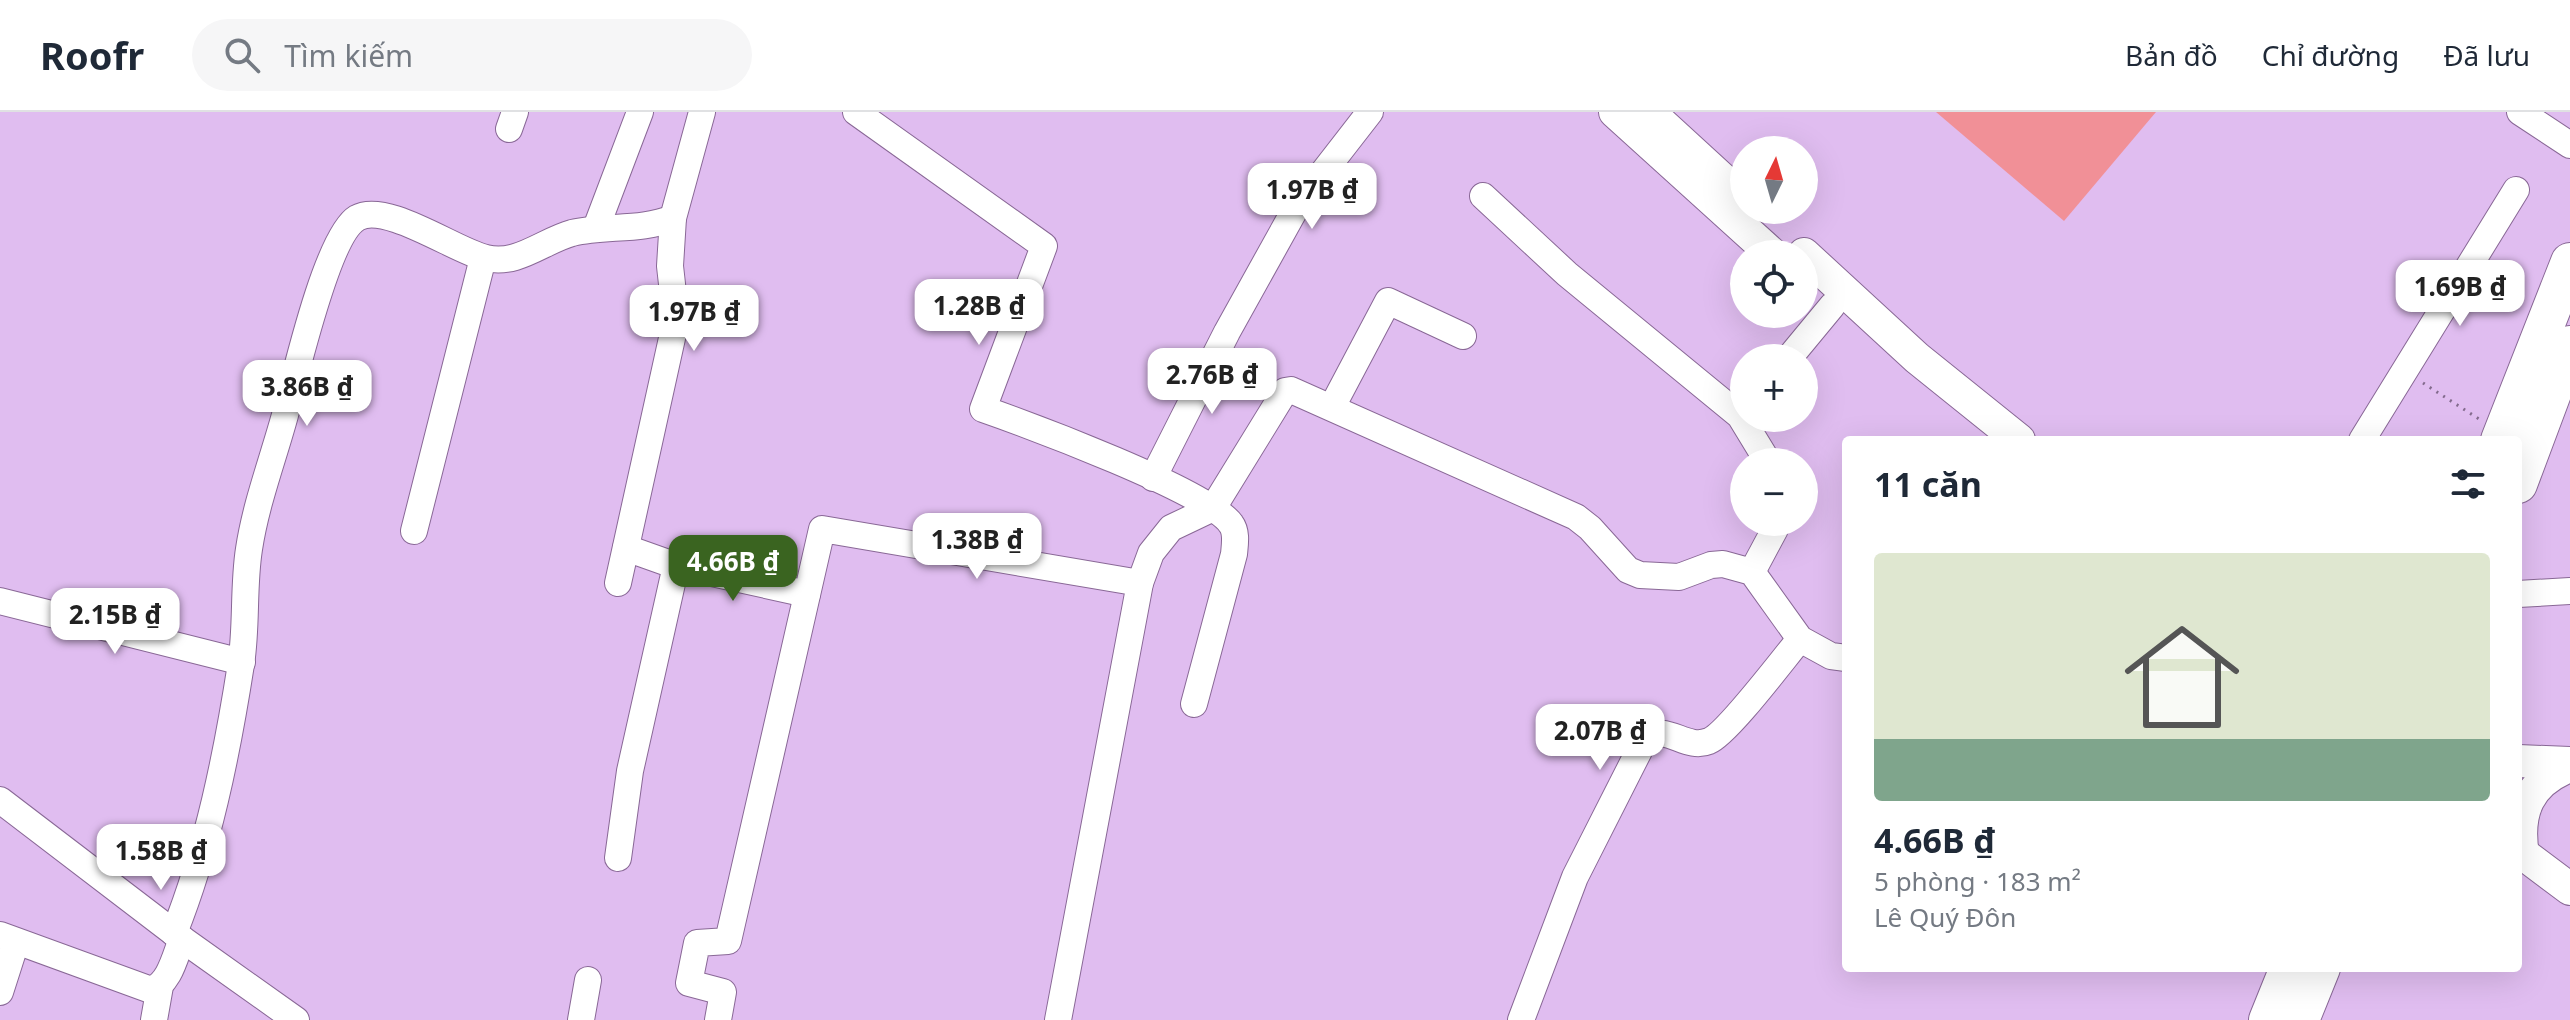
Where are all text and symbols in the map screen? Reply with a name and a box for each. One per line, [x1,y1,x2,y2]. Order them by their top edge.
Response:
search box [192,19,752,91]
text: Roofr [40,29,144,81]
icon: search [220,33,264,77]
text: Tìm kiếm [284,35,413,76]
text: Bản đồ [2125,36,2218,74]
text: Chỉ đường [2262,36,2399,74]
text: Đã lưu [2443,36,2530,74]
north arrow [1730,136,1818,224]
map controls [1730,136,1818,536]
pin: 1.97B ₫ [1238,163,1386,231]
text: 1.97B ₫ [1266,171,1358,207]
button: locate [1730,240,1818,328]
pin: 1.69B ₫ [2386,260,2534,328]
text: 1.69B ₫ [2414,268,2506,304]
pin: 1.28B ₫ [905,279,1053,347]
pin: 1.97B ₫ [620,285,768,353]
text: 1.28B ₫ [933,287,1025,323]
text: 1.97B ₫ [648,293,740,329]
button: + [1730,344,1818,432]
pin: 2.76B ₫ [1138,348,1286,416]
text: 2.76B ₫ [1166,356,1258,392]
pin: 3.86B ₫ [233,360,381,428]
text: 3.86B ₫ [261,368,353,404]
button: − [1730,448,1818,536]
text: 11 căn [1874,461,1982,507]
icon: filters [2446,462,2490,506]
pin: 1.38B ₫ [903,513,1051,581]
text: 1.38B ₫ [931,521,1023,557]
pin: 4.66B ₫ [659,535,807,603]
text: 4.66B ₫ [687,543,779,579]
pin: 2.15B ₫ [41,588,189,656]
text: 2.15B ₫ [69,596,161,632]
icon: home [2110,605,2254,749]
pin: 2.07B ₫ [1526,704,1674,772]
text: 2.07B ₫ [1554,712,1646,748]
text: 4.66B ₫ [1874,817,1995,863]
pin: 1.58B ₫ [87,824,235,892]
text: 1.58B ₫ [115,832,207,868]
text: 5 phòng · 183 m² [1874,863,2081,899]
text: Lê Quý Đôn [1874,899,2016,935]

